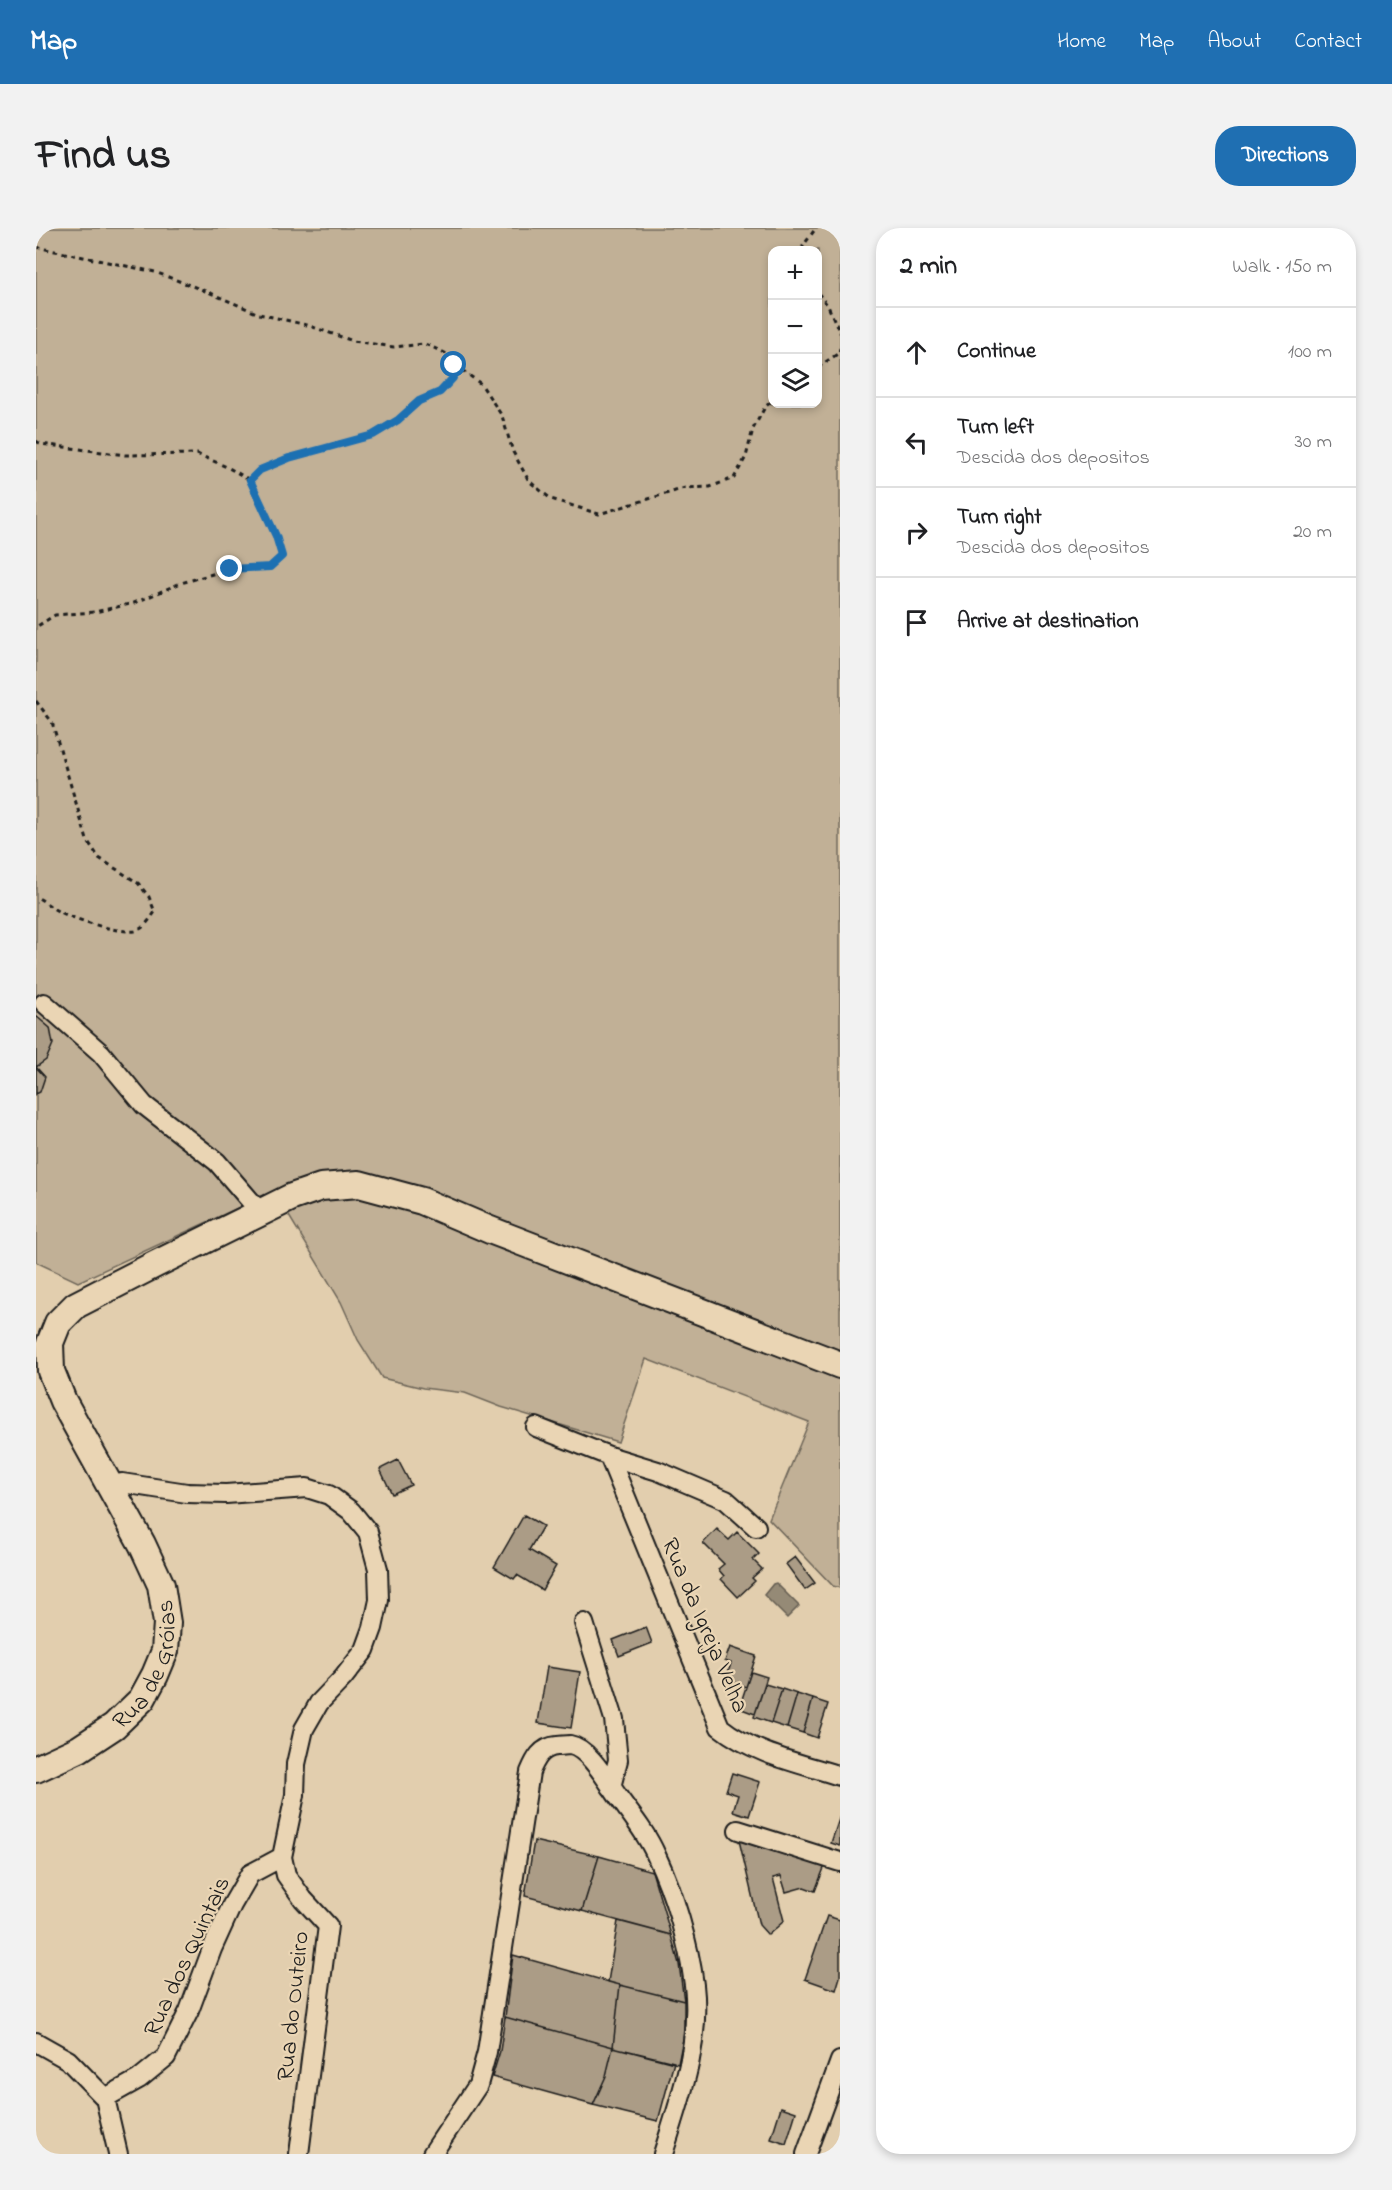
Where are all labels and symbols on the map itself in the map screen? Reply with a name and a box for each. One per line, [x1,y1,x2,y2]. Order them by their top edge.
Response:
route start [440,351,466,377]
route end [216,555,242,581]
street label: Rua da Igreja Velha [651,1533,756,1719]
street label: Rua de Gróias [105,1597,187,1739]
street label: Rua dos Quintais [136,1871,241,2043]
street label: Rua do Outeiro [269,1930,320,2083]

